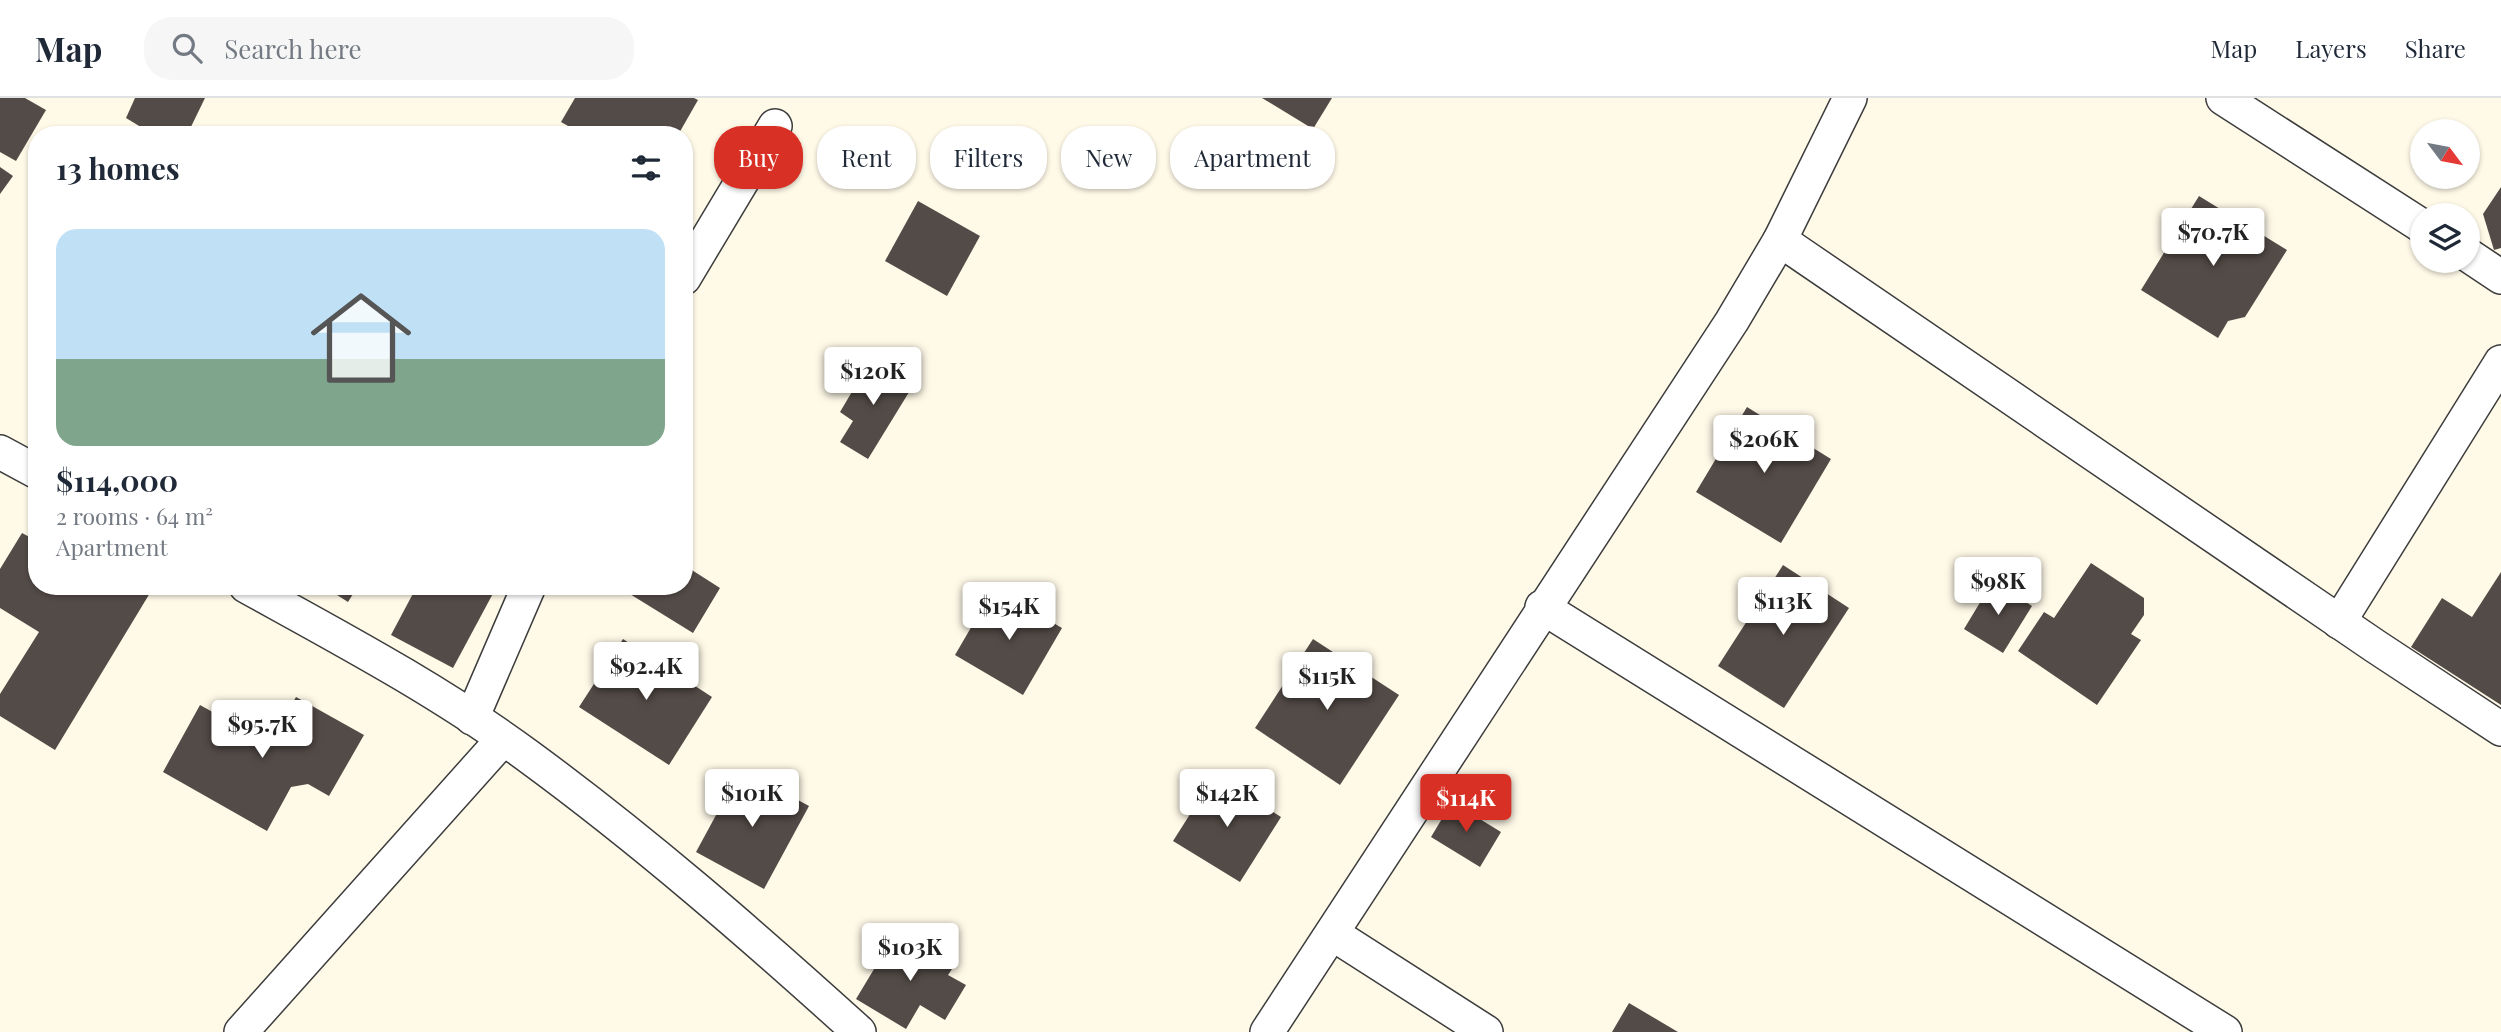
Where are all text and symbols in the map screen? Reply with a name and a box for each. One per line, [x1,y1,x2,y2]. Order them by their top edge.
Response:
search box [144,17,634,80]
text: Map [35,26,102,70]
icon: search [168,29,206,67]
text: Search here [224,31,362,66]
text: Map [2211,32,2257,64]
text: Layers [2295,32,2367,64]
text: Share [2405,32,2466,64]
north arrow [2410,119,2480,189]
map controls [2410,119,2480,273]
chip: Buy [714,126,803,189]
chip: Rent [817,126,916,189]
chip: Filters [930,126,1047,189]
chip: New [1061,126,1156,189]
chip: Apartment [1170,126,1335,189]
text: 13 homes [56,148,180,188]
icon: filters [627,149,665,187]
button: layers [2410,203,2480,273]
pin: $70.7K [2156,208,2270,268]
text: $70.7K [2177,215,2249,246]
icon: home [298,275,424,401]
pin: $120K [824,348,922,407]
text: $120K [840,354,906,385]
pin: $206K [1715,416,1813,475]
text: $206K [1729,422,1799,453]
text: $114,000 [56,460,178,500]
text: 2 rooms · 64 m² [56,500,213,531]
text: Apartment [56,531,168,562]
pin: $98K [1957,558,2039,617]
text: $98K [1970,564,2026,595]
pin: $113K [1734,578,1832,637]
pin: $154K [960,582,1058,642]
text: $113K [1754,584,1812,615]
text: $154K [979,589,1039,620]
pin: $92.4K [589,642,703,702]
text: $92.4K [610,649,682,680]
pin: $115K [1278,652,1376,712]
text: $115K [1298,659,1356,690]
pin: $95.7K [205,700,319,760]
text: $95.7K [227,707,297,738]
pin: $101K [703,770,801,829]
pin: $142K [1178,770,1276,829]
pin: $114K [1417,774,1515,834]
text: $101K [721,776,783,807]
text: $142K [1196,776,1258,807]
text: $114K [1436,781,1496,812]
pin: $103K [861,924,959,983]
text: $103K [878,930,942,961]

